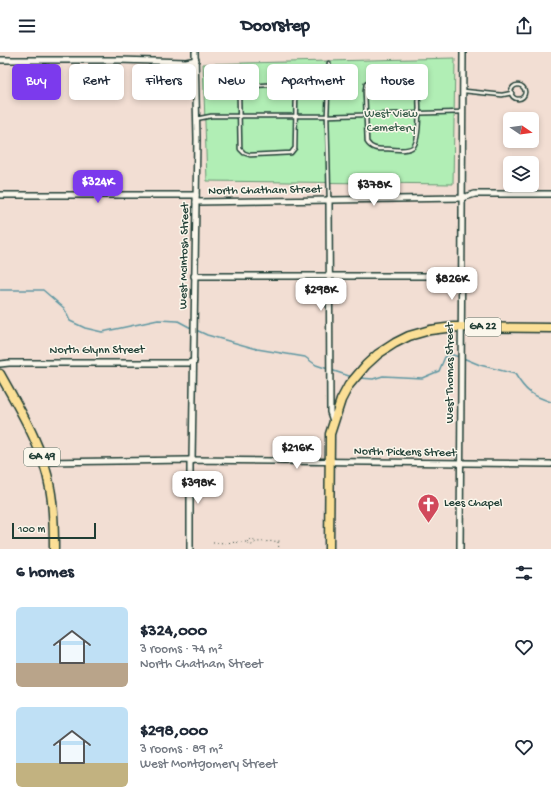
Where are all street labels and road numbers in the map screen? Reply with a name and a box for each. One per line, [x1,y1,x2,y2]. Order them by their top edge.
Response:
street label: North Chatham Street [208,183,323,199]
street label: West McIntosh Street [177,202,193,309]
road number: GA 22 [465,318,501,336]
street label: West Thomas Street [444,322,458,423]
street label: North Glynn Street [50,344,146,358]
street label: North Pickens Street [354,445,457,461]
road number: GA 49 [24,448,60,466]

